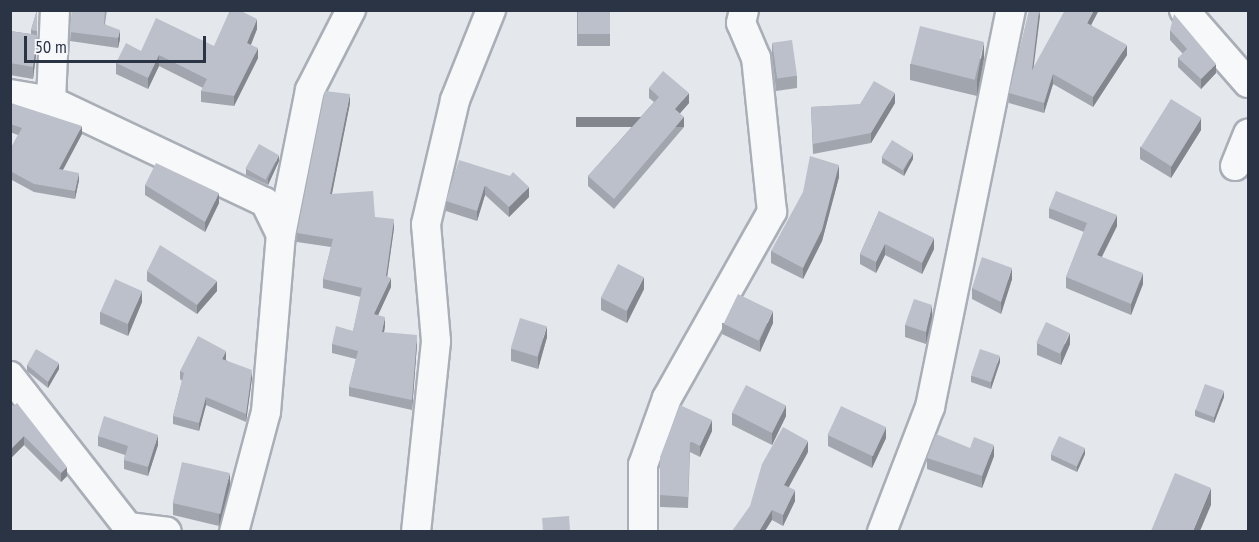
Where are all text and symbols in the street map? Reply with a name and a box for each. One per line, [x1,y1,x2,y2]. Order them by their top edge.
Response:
scale bar [27,24,208,62]
text: 50 m [35,35,67,58]

